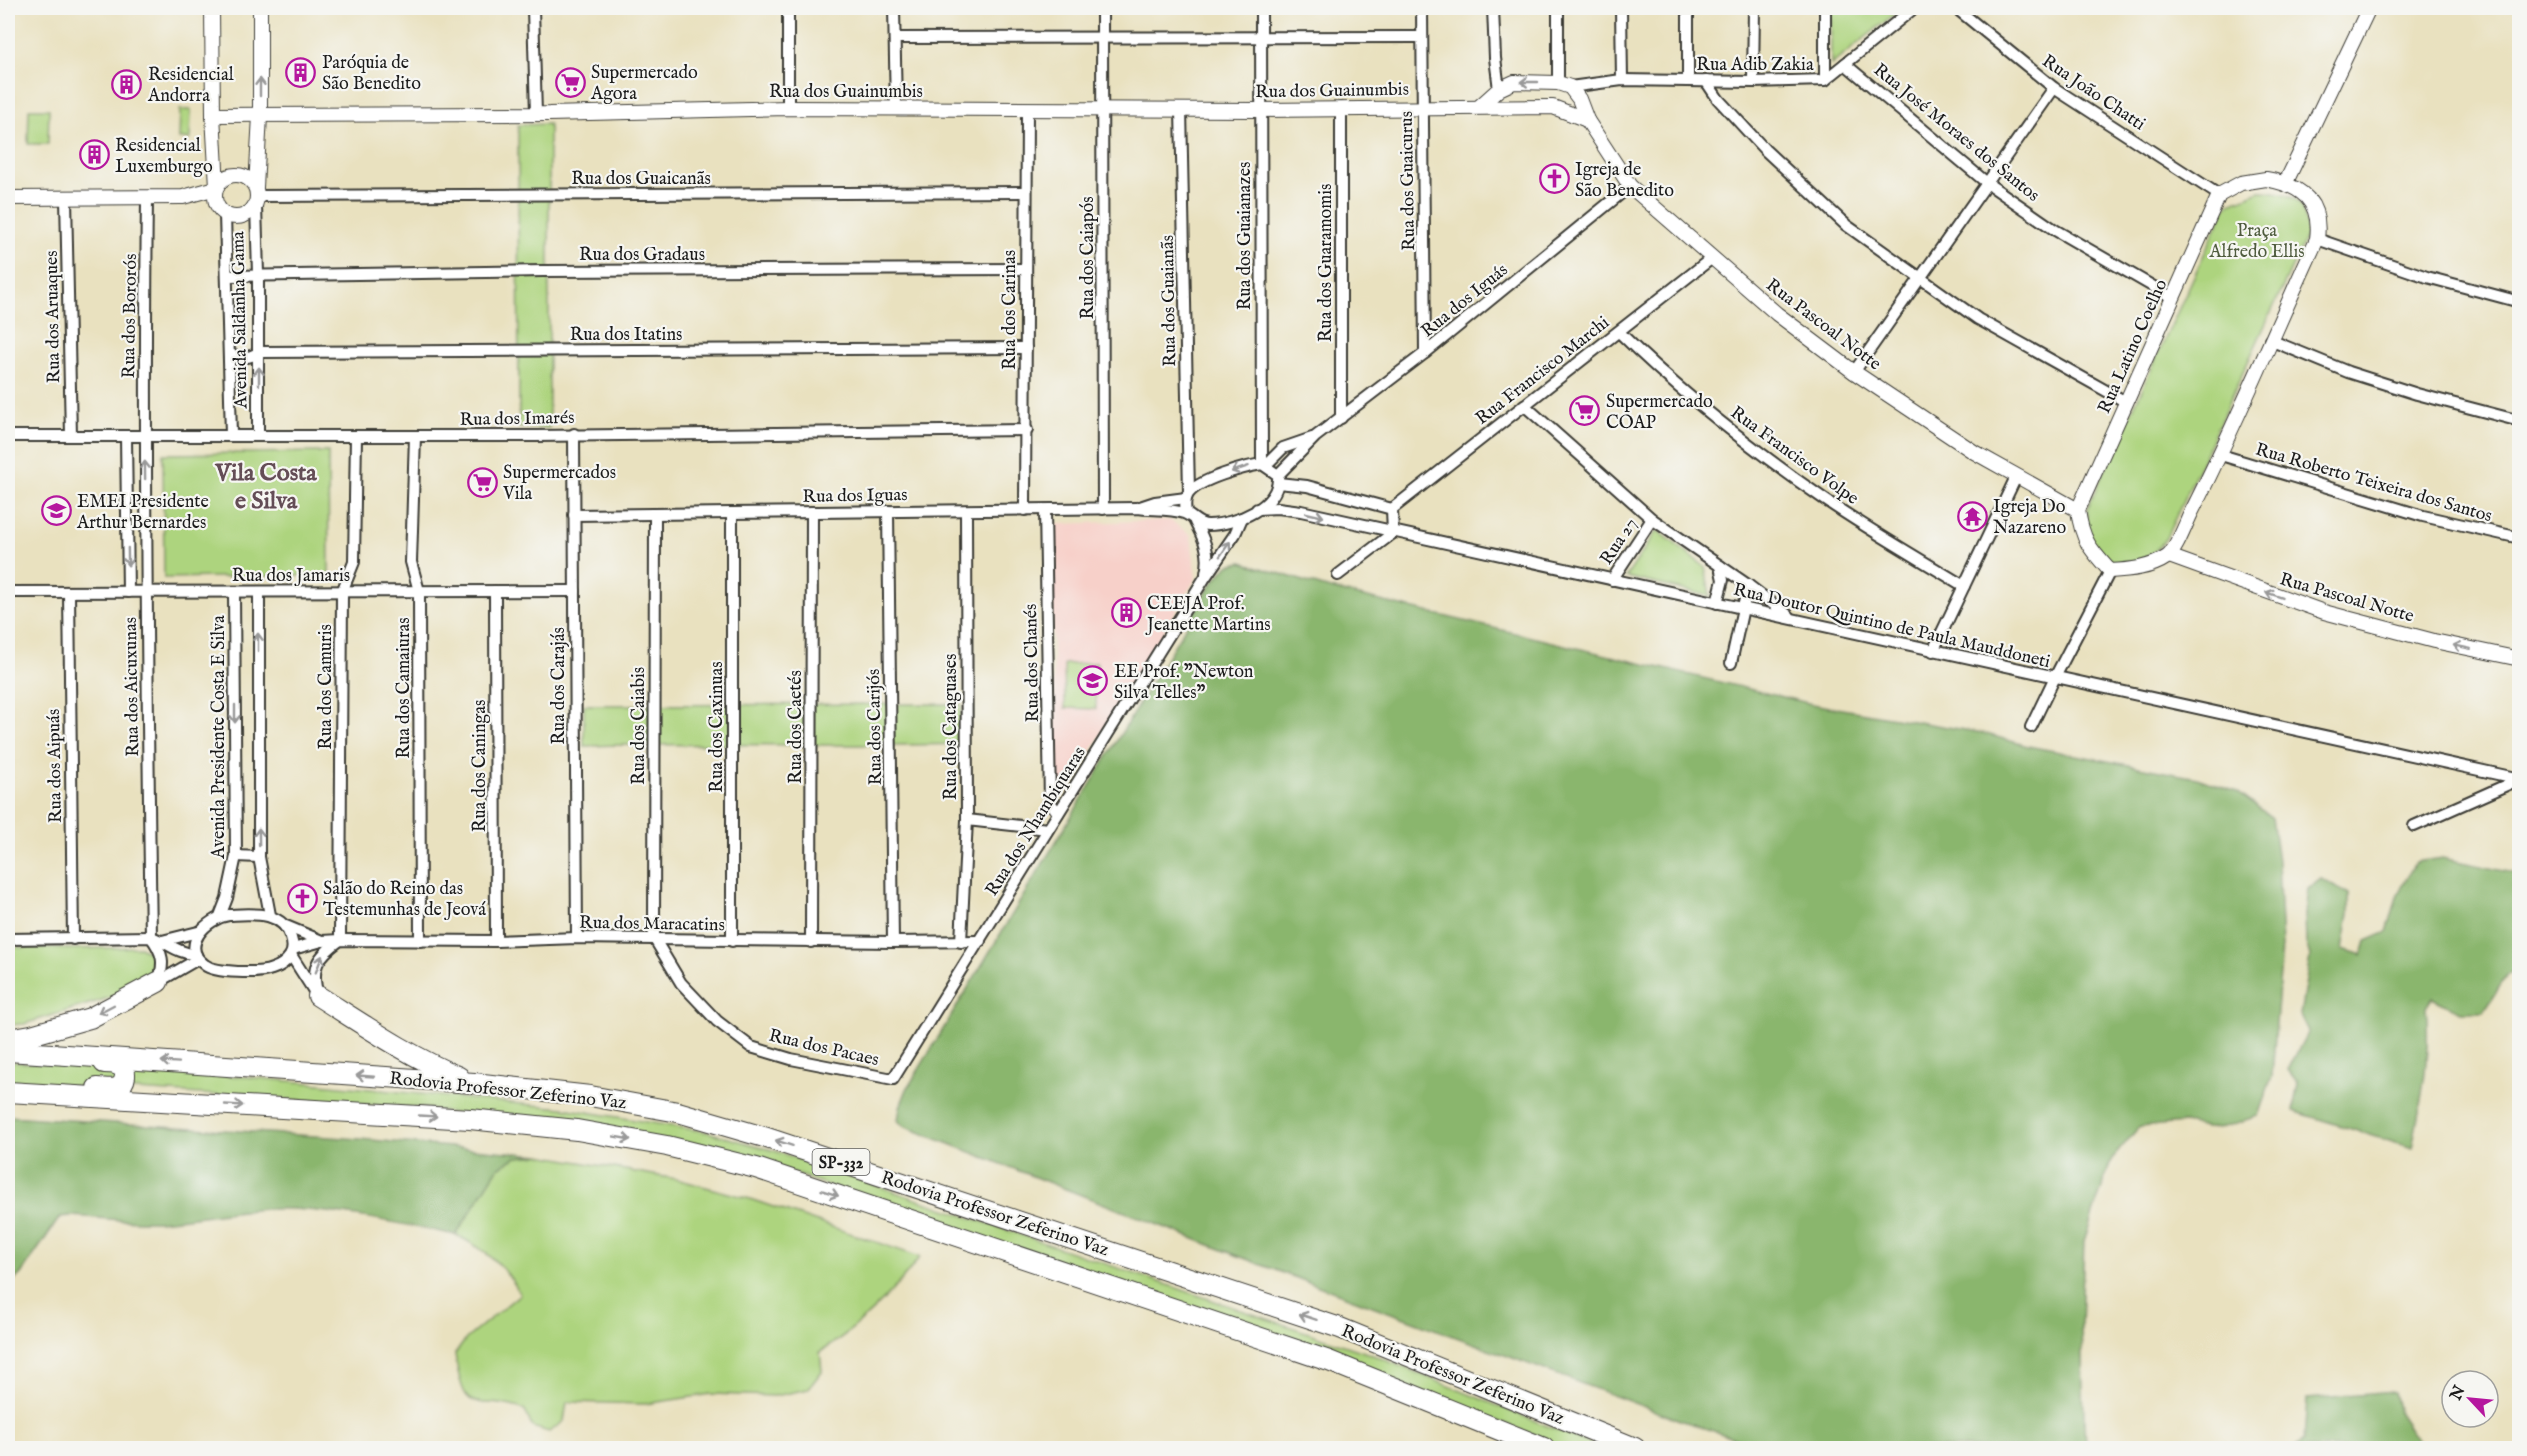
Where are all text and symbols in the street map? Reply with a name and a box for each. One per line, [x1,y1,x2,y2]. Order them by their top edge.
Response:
street label: Rua João Chatti [2037,50,2149,136]
place label: Paróquia de São Benedito [322,52,421,96]
street label: Rua Adib Zakia [1696,54,1814,77]
building icon: Paróquia de São Benedito [285,56,317,88]
street label: Rua José Moraes dos Santos [1868,59,2044,207]
place label: Supermercado Agora [590,62,698,106]
place label: Residencial Andorra [147,64,234,108]
supermarket icon: Supermercado Agora [554,66,586,98]
building icon: Residencial Andorra [111,68,143,100]
one-way arrow [1520,76,1540,88]
one-way arrow [254,77,266,97]
street label: Rua dos Guainumbis [1255,79,1409,104]
street label: Rua dos Guainumbis [769,81,923,104]
street label: Rua dos Guaicurus [1396,111,1421,251]
place label: Residencial Luxemburgo [115,135,213,179]
building icon: Residencial Luxemburgo [78,139,110,171]
place label: Igreja de São Benedito [1575,159,1674,203]
street label: Rua dos Guaianazes [1234,162,1257,310]
church icon: Igreja de São Benedito [1538,163,1570,195]
street label: Rua dos Guaicanãs [571,168,711,191]
street label: Rua dos Guaramomis [1315,184,1338,342]
street label: Rua dos Caiapós [1077,196,1100,320]
park label: Praça Alfredo Ellis [2208,220,2305,264]
street label: Avenida Saldanha Gama [227,231,254,410]
street label: Rua dos Guaianãs [1157,235,1182,367]
street label: Rua dos Gradaus [579,244,705,267]
street label: Rua dos Aruaques [41,250,66,384]
street label: Rua dos Carinas [999,250,1022,370]
street label: Rua dos Bororós [118,253,143,379]
street label: Rua dos Iguás [1417,259,1513,343]
street label: Rua Pascoal Notte [1761,274,1885,376]
street label: Rua Latino Coelho [2093,276,2173,417]
street label: Rua Francisco Marchi [1471,312,1615,431]
street label: Rua dos Itatins [570,324,682,347]
one-way arrow [253,367,265,387]
place label: Supermercado COAP [1606,391,1713,435]
supermarket icon: Supermercado COAP [1569,395,1601,427]
street label: Rua Francisco Volpe [1725,402,1863,511]
street label: Rua dos Imarés [459,407,575,432]
street label: Rua Roberto Teixeira dos Santos [2253,439,2495,528]
district label: Vila Costa e Silva [214,458,317,517]
one-way arrow [139,461,150,481]
place label: Supermercados Vila [502,462,616,506]
one-way arrow [1231,464,1250,475]
supermarket icon: Supermercados Vila [466,466,498,498]
street label: Rua dos Iguas [802,484,908,509]
place label: EMEI Presidente Arthur Bernardes [76,491,209,535]
school or university icon: EMEI Presidente Arthur Bernardes [40,495,72,527]
place label: Igreja Do Nazareno [1993,496,2066,540]
temple icon: Igreja Do Nazareno [1956,500,1988,532]
one-way arrow [1305,509,1324,521]
street label: Rua 27 [1596,514,1643,570]
one-way arrow [1219,542,1231,558]
one-way arrow [122,547,133,567]
street label: Rua dos Jamaris [232,565,350,588]
street label: Rua Pascoal Notte [2277,568,2416,629]
street label: Rua Doutor Quintino de Paula Mauddoneti [1731,579,2053,674]
one-way arrow [2266,588,2284,599]
place label: CEEJA Prof. Jeanette Martins [1145,593,1271,637]
building icon: CEEJA Prof. Jeanette Martins [1110,597,1142,629]
street label: Rua dos Chanés [1020,603,1045,722]
street label: Avenida Presidente Costa E Silva [208,615,231,860]
street label: Rua dos Aicuxunas [120,617,145,757]
street label: Rua dos Camaiuras [393,617,416,759]
street label: Rua dos Camuris [315,624,338,750]
street label: Rua dos Carajás [548,627,571,745]
one-way arrow [252,632,264,652]
one-way arrow [2453,640,2472,652]
street label: Rua dos Cataguases [940,654,963,800]
street label: Rua dos Caxinuas [706,661,729,793]
place label: EE Prof. "Newton Silva Telles" [1114,661,1254,705]
school or university icon: EE Prof. "Newton Silva Telles" [1077,665,1109,697]
street label: Rua dos Caiabis [628,667,651,785]
street label: Rua dos Carijós [863,669,888,785]
street label: Rua dos Caetés [785,670,808,784]
street label: Rua dos Caningas [469,700,492,832]
one-way arrow [229,703,241,723]
street label: Rua dos Aipuás [43,709,68,823]
street label: Rua dos Nhambiquaras [981,743,1092,901]
one-way arrow [253,827,265,847]
place label: Salão do Reino das Testemunhas de Jeová [323,878,486,922]
church icon: Salão do Reino das Testemunhas de Jeová [286,882,318,914]
street label: Rua dos Maracatins [579,912,725,937]
one-way arrow [314,956,325,974]
one-way arrow [98,1003,115,1015]
street label: Rua dos Pacaes [766,1025,881,1072]
one-way arrow [161,1057,181,1068]
street label: Rodovia Professor Zeferino Vaz [388,1068,627,1115]
one-way arrow [355,1070,375,1081]
one-way arrow [223,1100,243,1111]
one-way arrow [418,1111,438,1122]
one-way arrow [612,1133,631,1144]
one-way arrow [775,1137,794,1148]
road number: SP-332 [812,1149,870,1175]
street label: Rodovia Professor Zeferino Vaz [878,1167,1111,1262]
one-way arrow [820,1189,839,1200]
one-way arrow [1299,1311,1318,1322]
street label: Rodovia Professor Zeferino Vaz [1338,1320,1567,1431]
north arrow [2440,1369,2500,1429]
text: N [2446,1383,2470,1405]

